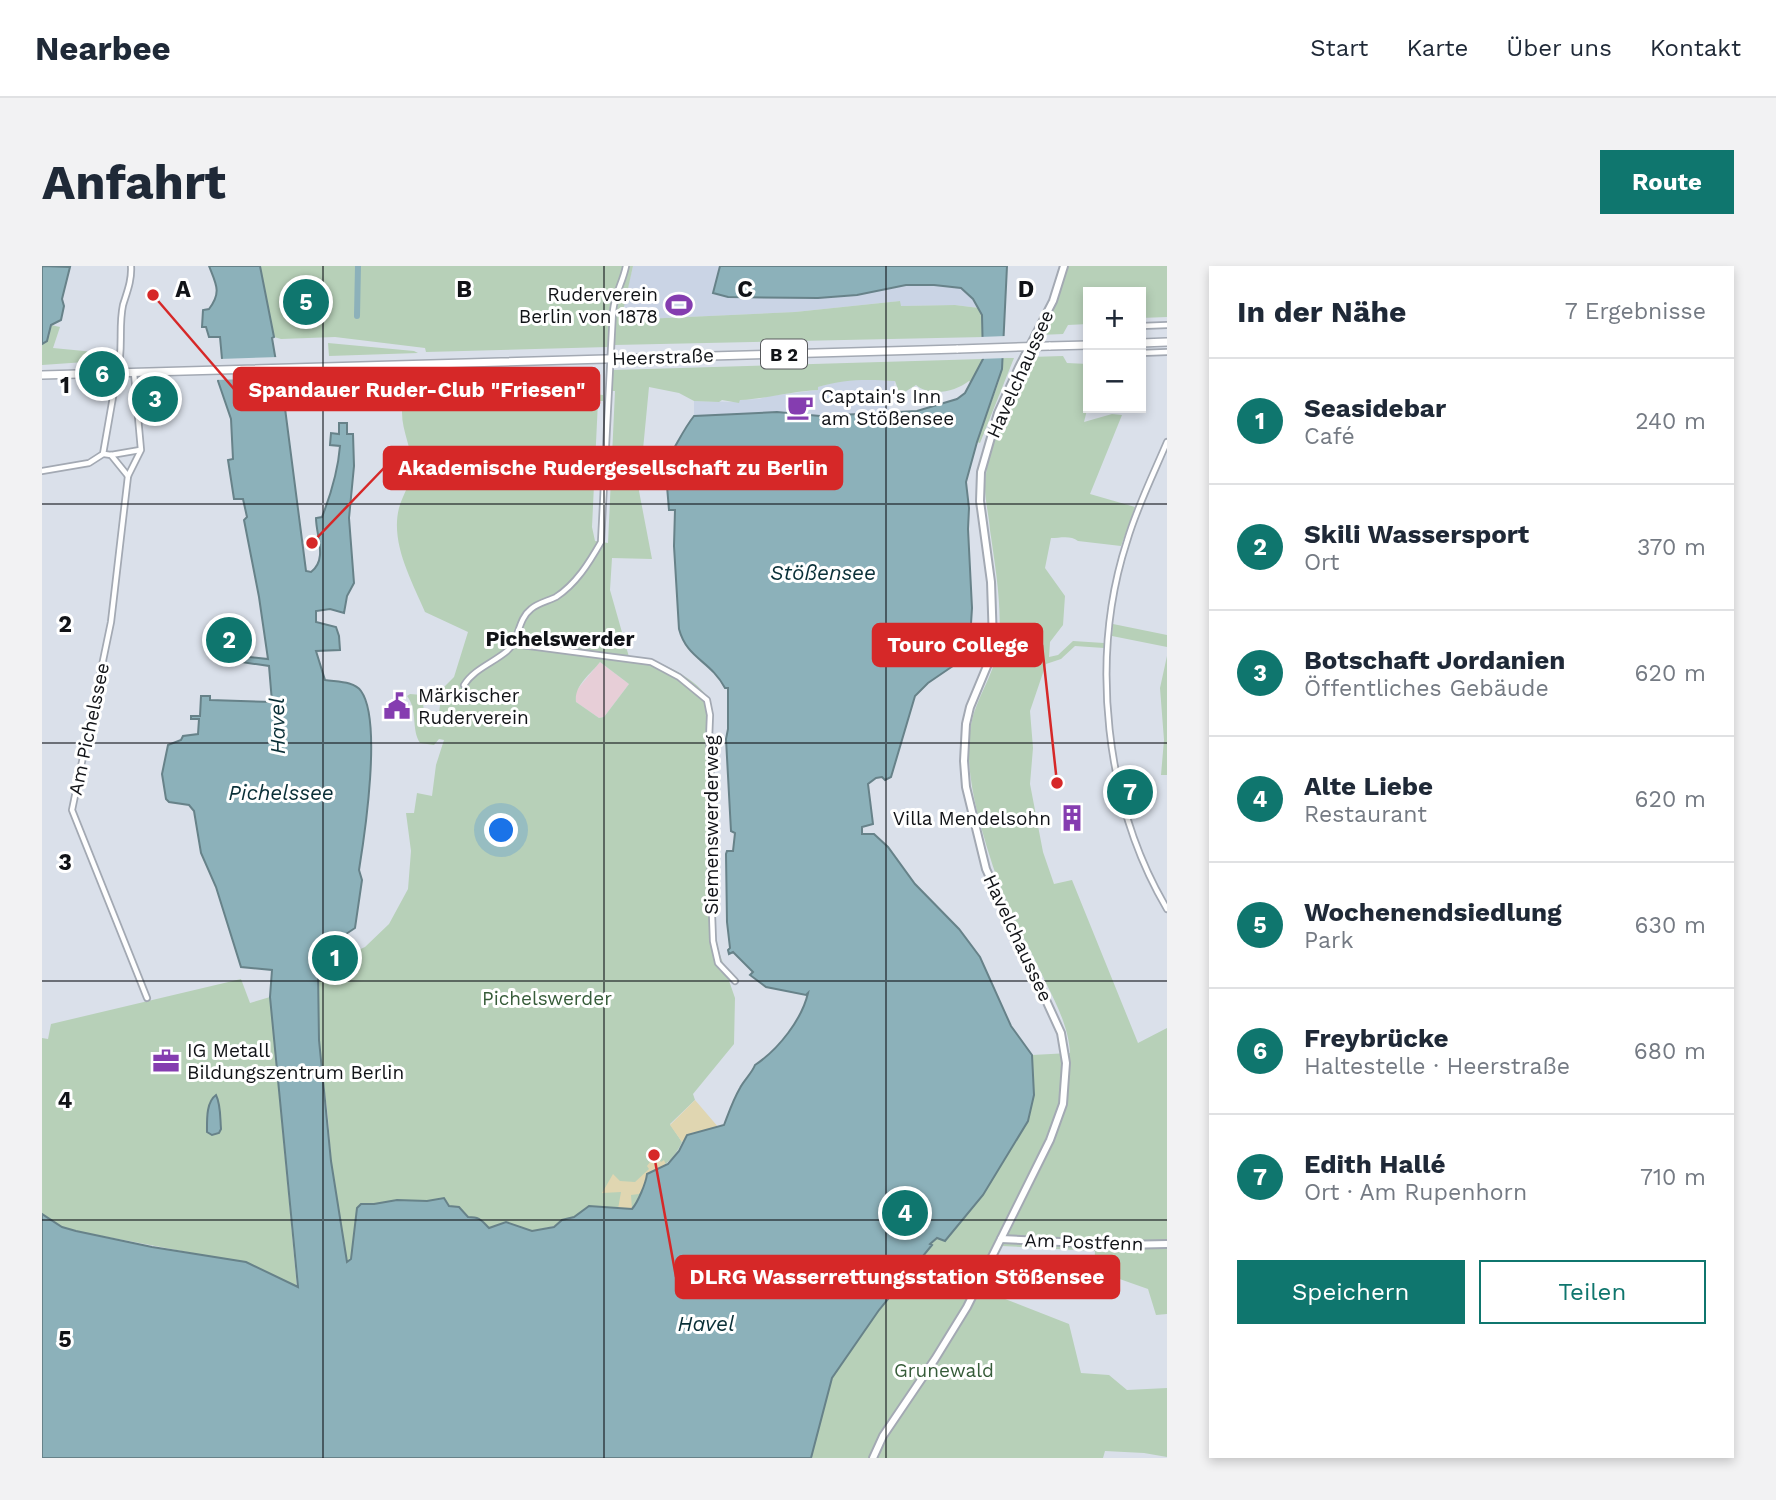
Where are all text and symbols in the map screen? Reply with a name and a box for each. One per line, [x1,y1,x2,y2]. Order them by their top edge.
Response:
text: Nearbee [35,29,171,68]
text: Start [1310,34,1368,62]
text: Karte [1406,34,1468,62]
text: Über uns [1506,34,1612,62]
text: Kontakt [1650,34,1741,62]
button: Route [1600,150,1734,214]
text: Anfahrt [42,153,226,211]
text: A [175,276,191,303]
pin: 5 [283,276,329,328]
text: B [456,276,472,303]
text: C [737,276,753,303]
text: D [1018,276,1034,303]
place label: Ruderverein Berlin von 1878 [519,283,658,328]
map controls [1083,287,1146,413]
button: + [1083,287,1146,350]
sports icon: Ruderverein Berlin von 1878 [664,290,694,320]
text: In der Nähe [1237,294,1406,329]
text: 7 Ergebnisse [1565,298,1706,325]
street label: Havelchaussee [981,306,1059,442]
road number: B 2 [761,340,807,368]
street label: Heerstraße [612,344,714,370]
pin: 6 [79,348,125,400]
button: − [1083,350,1146,413]
callout: Spandauer Ruder-Club "Friesen" [234,368,599,410]
text: 1 [60,372,70,399]
pin: 3 [132,373,178,425]
text: Spandauer Ruder-Club "Friesen" [249,377,585,402]
place label: Captain's Inn am Stößensee [821,385,954,430]
cafe icon: Captain's Inn am Stößensee [785,392,815,422]
text: Seasidebar [1304,393,1446,423]
text: 1 [1255,408,1265,435]
text: 240 m [1635,408,1706,435]
text: Café [1304,423,1355,450]
callout: Akademische Rudergesellschaft zu Berlin [384,447,842,489]
text: Akademische Rudergesellschaft zu Berlin [398,455,828,480]
text: Skili Wassersport [1304,519,1529,549]
text: 2 [1253,534,1267,561]
text: 370 m [1637,534,1706,561]
text: Ort [1304,549,1339,576]
water label: Stößensee [770,560,876,585]
text: 2 [58,611,72,638]
pin: 2 [206,614,252,666]
callout: Touro College [873,624,1042,666]
district label: Pichelswerder [485,626,635,651]
text: Touro College [887,632,1029,657]
text: Botschaft Jordanien [1304,645,1565,675]
text: 3 [1253,660,1267,687]
text: 620 m [1635,660,1706,687]
street label: Am Pichelssee [64,661,114,797]
text: Öffentliches Gebäude [1304,675,1549,702]
place label: Märkischer Ruderverein [418,684,529,729]
public building icon: Märkischer Ruderverein [382,691,412,721]
water label: Havel [264,697,290,755]
street label: Siemenswerderweg [700,734,723,915]
pin: 7 [1107,766,1153,818]
text: Alte Liebe [1304,771,1433,801]
water label: Pichelssee [228,780,334,805]
text: 4 [1253,786,1267,813]
text: 620 m [1635,786,1706,813]
text: Restaurant [1304,801,1427,828]
building icon: Villa Mendelsohn [1057,803,1087,833]
place label: Villa Mendelsohn [893,807,1051,830]
your location [484,813,518,847]
text: 3 [58,849,72,876]
street label: Havelchaussee [978,871,1058,1005]
text: Wochenendsiedlung [1304,897,1562,927]
text: 5 [1253,912,1267,939]
text: 630 m [1635,912,1706,939]
text: Park [1304,927,1353,954]
pin: 1 [312,932,358,984]
park label: Pichelswerder [482,987,612,1010]
text: Freybrücke [1304,1023,1449,1053]
text: 6 [1253,1038,1267,1065]
text: 680 m [1634,1038,1706,1065]
place label: IG Metall Bildungszentrum Berlin [187,1039,404,1084]
office icon: IG Metall Bildungszentrum Berlin [151,1046,181,1076]
text: Haltestelle · Heerstraße [1304,1053,1570,1080]
text: 4 [58,1087,73,1114]
text: Edith Hallé [1304,1149,1446,1179]
text: 7 [1253,1164,1267,1191]
text: 710 m [1640,1164,1706,1191]
text: Ort · Am Rupenhorn [1304,1179,1527,1206]
pin: 4 [882,1187,928,1239]
street label: Am Postfenn [1024,1228,1144,1256]
callout: DLRG Wasserrettungsstation Stößensee [676,1256,1119,1298]
button: Speichern [1237,1260,1465,1324]
button: Teilen [1479,1260,1706,1324]
text: DLRG Wasserrettungsstation Stößensee [690,1264,1104,1289]
water label: Havel [678,1311,735,1336]
text: 5 [58,1326,72,1353]
park label: Grunewald [894,1359,994,1382]

